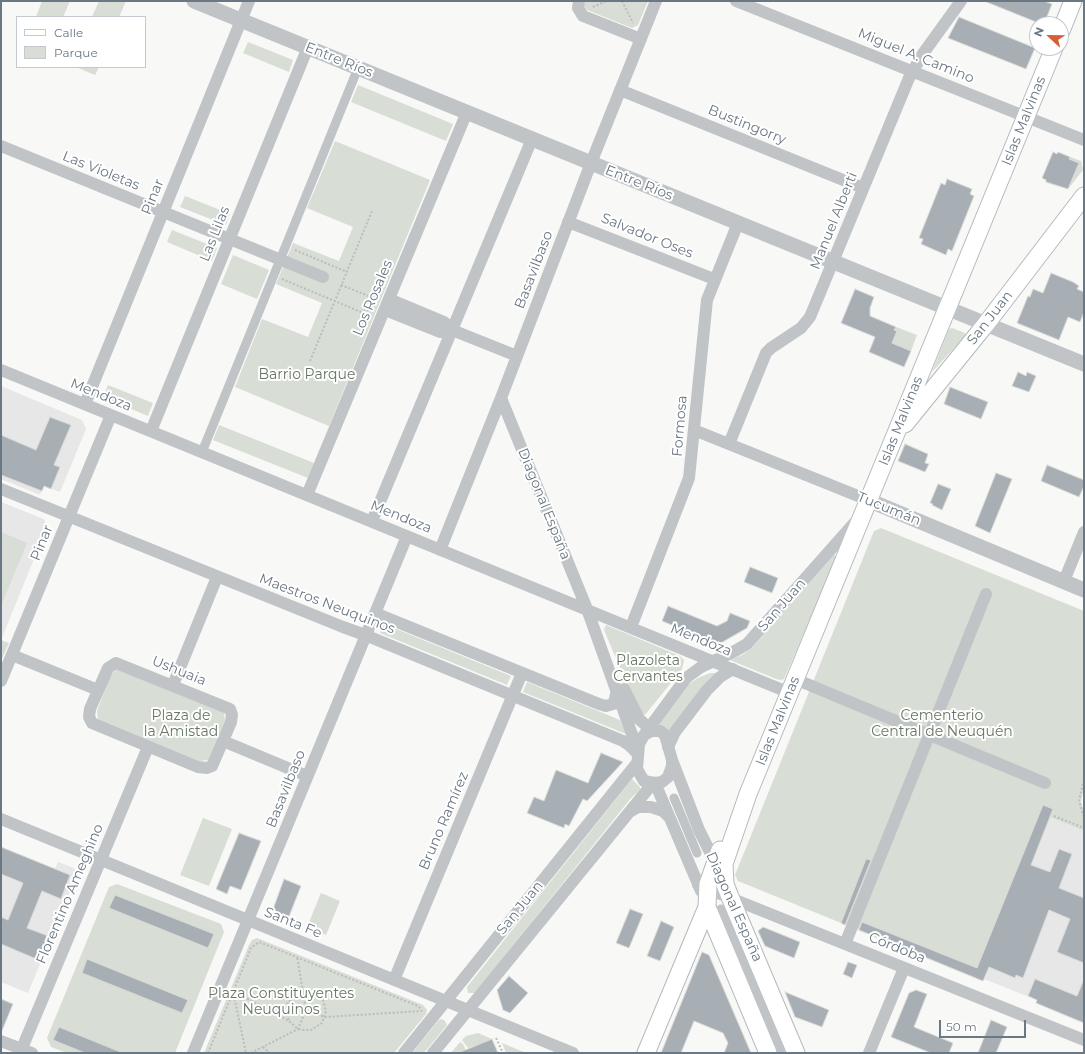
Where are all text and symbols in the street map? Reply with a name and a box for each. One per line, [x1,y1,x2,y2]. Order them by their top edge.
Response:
legend [16,16,146,68]
north arrow [1029,16,1069,56]
text: Calle [54,25,83,40]
street label: Miguel A. Camino [855,25,977,87]
text: N [1031,25,1047,39]
street label: Entre Ríos [303,39,375,81]
text: Parque [54,45,98,60]
street label: Islas Malvinas [998,74,1050,168]
street label: Bustingorry [706,102,788,148]
street label: Las Violetas [60,148,142,194]
street label: Entre Ríos [603,162,675,204]
street label: Manuel Alberti [807,170,861,272]
street label: Pinar [138,177,168,217]
street label: Las Lilas [196,204,234,264]
street label: Salvador Oses [599,210,695,262]
street label: Basavilbaso [511,229,557,311]
street label: Los Rosales [350,258,396,338]
street label: San Juan [964,288,1016,348]
park label: Barrio Parque [259,367,355,383]
street label: Islas Malvinas [875,374,927,468]
street label: Mendoza [68,375,134,415]
street label: Formosa [669,395,691,457]
street label: Diagonal España [514,446,574,562]
street label: Tucumán [855,489,923,529]
street label: Mendoza [368,497,434,537]
street label: Pinar [27,523,57,563]
street label: Maestros Neuquinos [257,570,397,638]
street label: San Juan [755,575,809,635]
street label: Mendoza [668,620,734,660]
street label: Ushuaia [149,653,209,689]
park label: Plazoleta Cervantes [613,653,683,686]
street label: Islas Malvinas [752,674,804,768]
park label: Plaza de la Amistad [144,708,218,740]
park label: Cementerio Central de Neuquén [871,708,1013,740]
street label: Basavilbaso [263,748,309,830]
street label: Bruno Ramírez [416,769,472,873]
street label: Florentino Ameghino [33,821,107,967]
street label: Diagonal España [702,849,766,965]
street label: San Juan [493,878,547,938]
street label: Santa Fe [262,904,324,942]
street label: Córdoba [866,929,928,967]
park label: Plaza Constituyentes Neuquinos [208,986,354,1018]
scale bar [941,1012,1028,1038]
text: 50 m [946,1019,977,1034]

